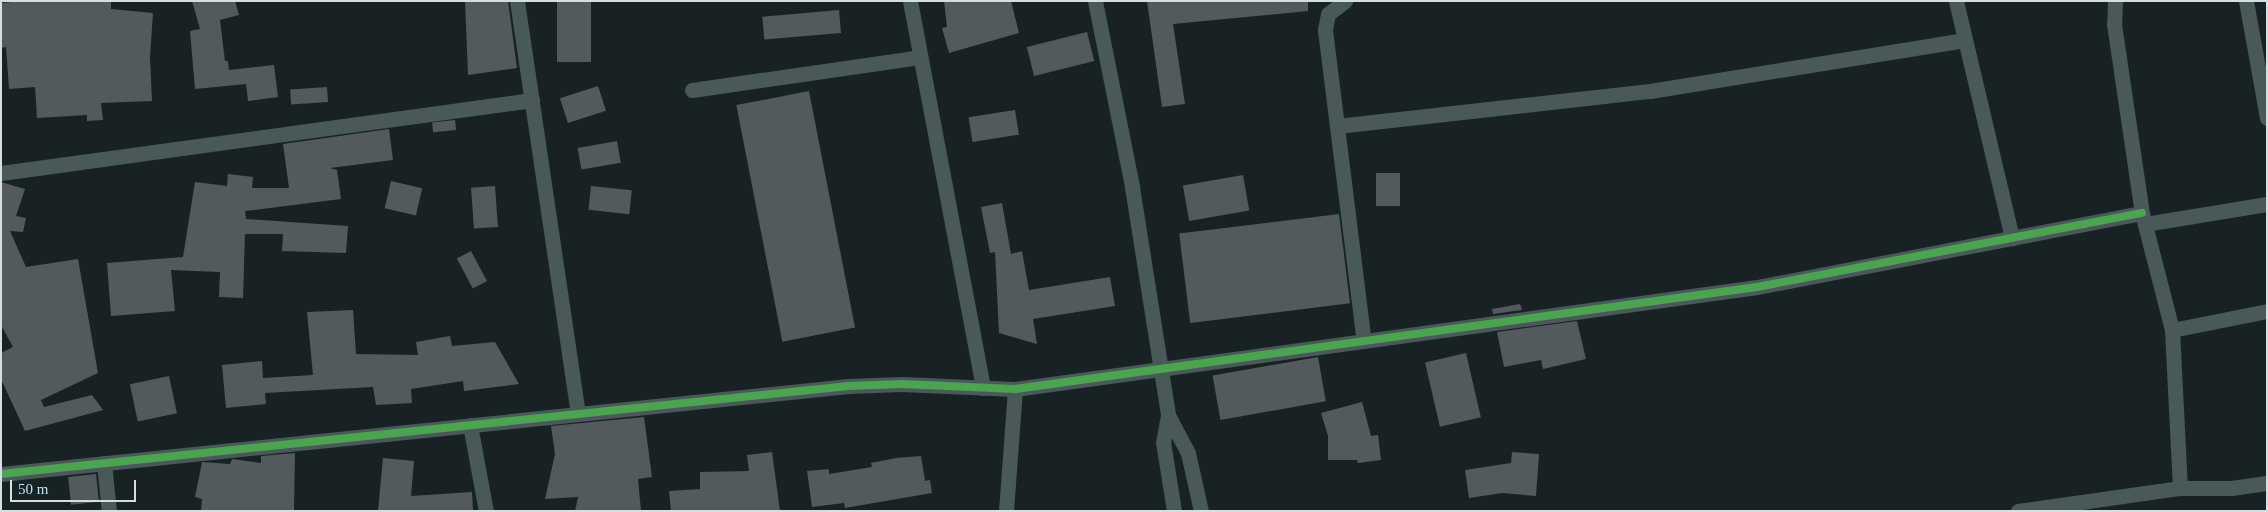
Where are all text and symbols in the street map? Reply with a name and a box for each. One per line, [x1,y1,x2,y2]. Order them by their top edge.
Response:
scale bar [12,470,139,502]
text: 50 m [18,481,48,497]

